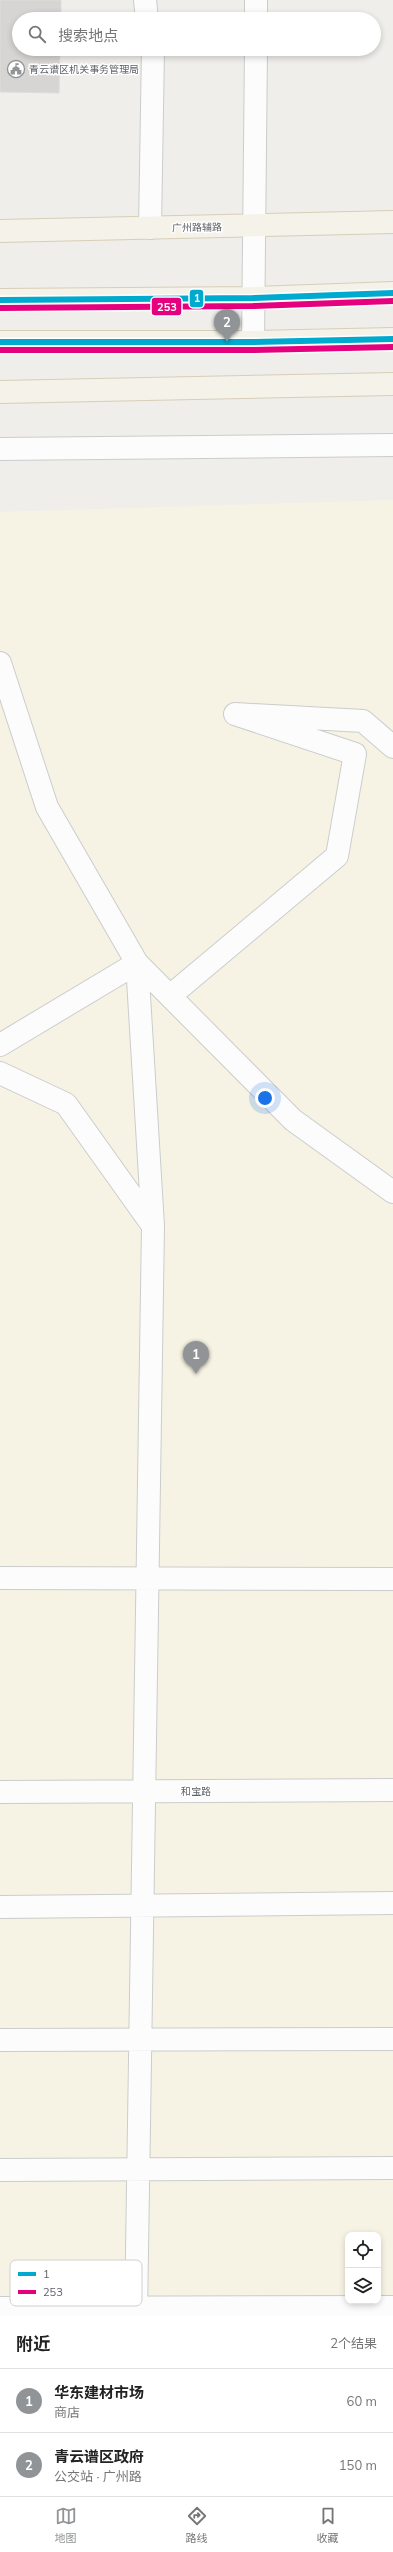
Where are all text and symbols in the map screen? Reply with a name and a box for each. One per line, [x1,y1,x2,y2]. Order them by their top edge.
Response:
search box [12,12,381,56]
icon: search [26,23,48,45]
text: 搜索地点 [58,26,118,45]
public building icon: 青云谱区机关事务管理局 [6,59,26,79]
place label: 青云谱区机关事务管理局 [29,63,139,76]
street label: 广州路辅路 [172,221,222,234]
line badge: 1 [189,289,204,308]
text: 1 [194,291,201,305]
line badge: 253 [151,297,182,316]
text: 253 [157,300,177,314]
pin: 2 [214,309,240,342]
your location [255,1088,275,1108]
pin: 1 [183,1341,209,1374]
street label: 和宝路 [181,1785,211,1798]
map controls [345,2232,381,2304]
button: locate [345,2232,381,2268]
legend [10,2260,142,2306]
text: 1 [43,2267,50,2281]
button: layers [345,2268,381,2304]
text: 253 [43,2285,63,2299]
text: 附近 [16,2333,50,2354]
text: 2个结果 [330,2335,377,2351]
text: 华东建材市场 [54,2383,144,2402]
text: 1 [25,2393,33,2409]
text: 60 m [347,2393,377,2409]
text: 商店 [54,2404,80,2420]
text: 青云谱区政府 [54,2447,144,2466]
text: 2 [25,2457,33,2473]
text: 150 m [339,2457,377,2473]
text: 公交站 · 广州路 [54,2468,142,2484]
tab: 地图 [55,2505,77,2545]
tab: 路线 [186,2505,208,2545]
tab: 收藏 [317,2505,339,2545]

